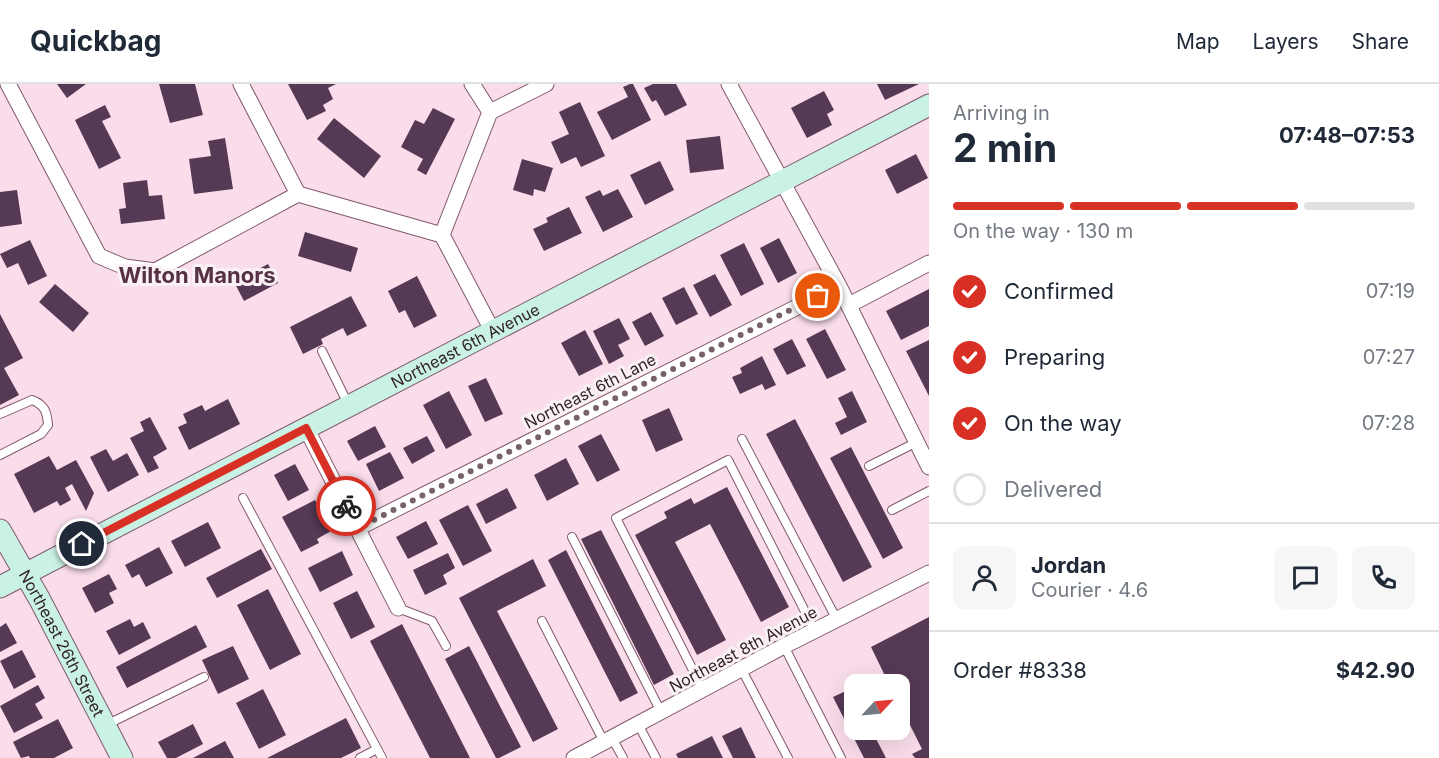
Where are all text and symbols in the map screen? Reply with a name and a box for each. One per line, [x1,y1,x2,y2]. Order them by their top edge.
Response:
text: Quickbag [30,24,161,58]
text: Map [1176,29,1220,54]
text: Layers [1253,29,1319,54]
text: Share [1352,29,1409,54]
text: Arriving in [953,101,1050,125]
text: 07:48–07:53 [1279,122,1415,148]
text: 2 min [953,124,1057,171]
text: On the way · 130 m [953,219,1133,243]
district label: Wilton Manors [118,262,276,288]
pin [792,270,843,321]
icon: check [953,275,986,308]
text: Confirmed [1004,278,1114,304]
icon: bag [801,279,834,312]
text: 07:19 [1366,279,1415,303]
street label: Northeast 6th Avenue [387,299,543,392]
icon: check [953,341,986,374]
text: Preparing [1004,344,1105,370]
text: 07:27 [1363,345,1415,369]
street label: Northeast 6th Lane [521,349,659,433]
icon: check [953,407,986,440]
text: On the way [1004,410,1122,436]
text: 07:28 [1362,411,1415,435]
courier [316,476,376,536]
text: Delivered [1004,476,1102,502]
icon: bike [330,490,363,523]
pin [56,518,107,569]
icon: home [65,527,98,560]
button: person [953,546,1016,609]
button: chat [1274,546,1337,609]
button: phone [1352,546,1415,609]
text: Jordan [1031,552,1106,578]
street label: Northeast 26th Street [15,566,109,720]
text: Courier · 4.6 [1031,578,1148,602]
street label: Northeast 8th Avenue [666,602,820,696]
text: Order #8338 [953,657,1087,683]
text: $42.90 [1336,657,1415,683]
north arrow [844,674,910,740]
map controls [844,674,910,740]

